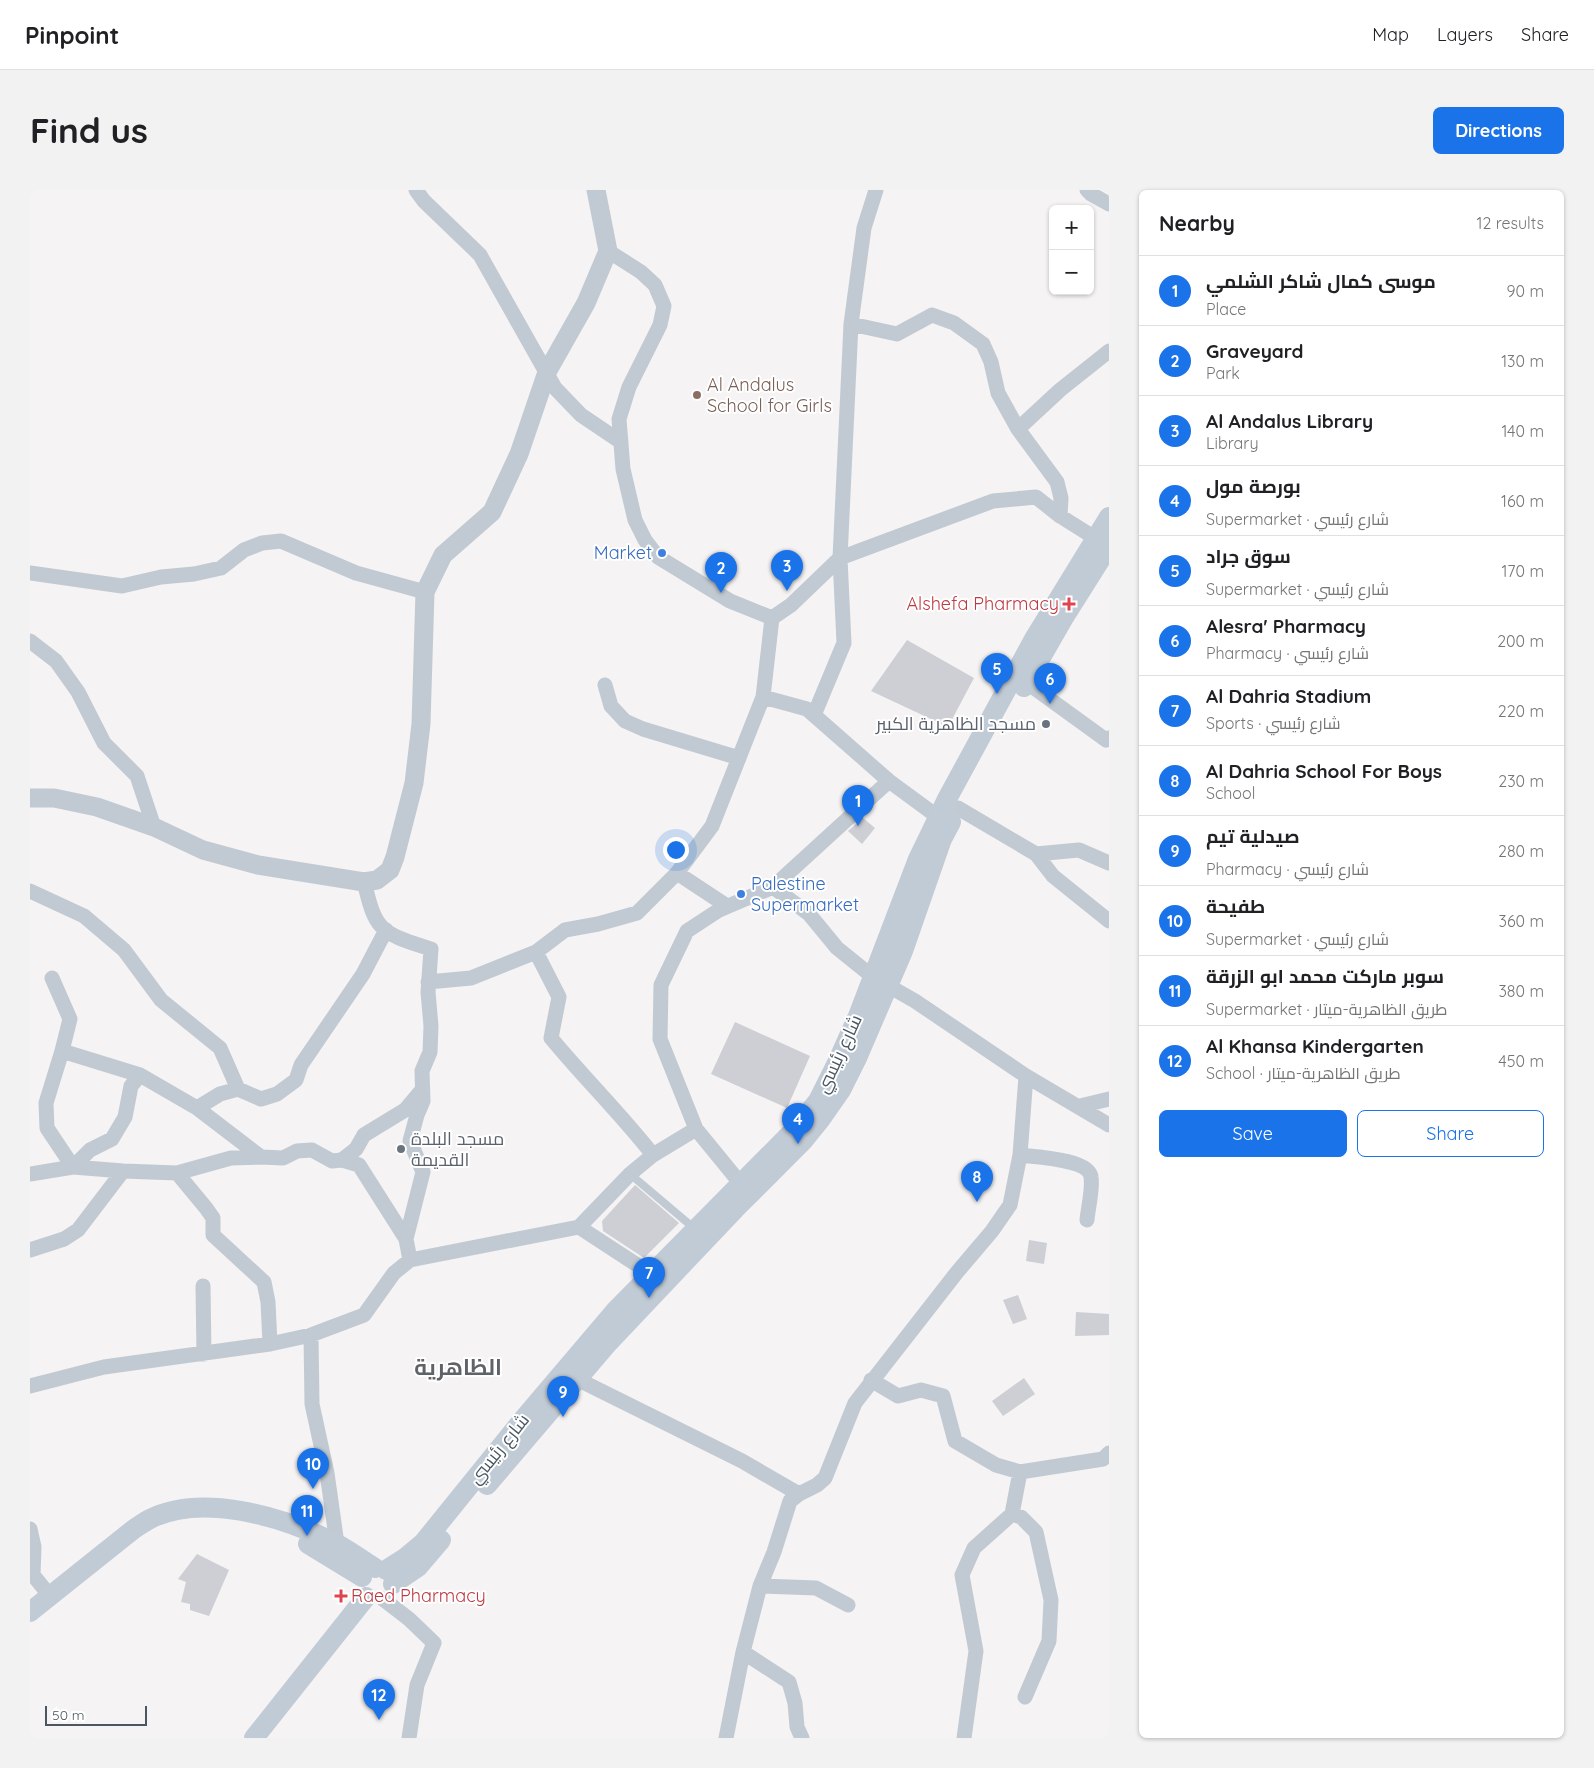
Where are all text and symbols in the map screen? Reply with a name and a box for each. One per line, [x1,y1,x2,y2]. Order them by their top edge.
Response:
text: Pinpoint [25,20,119,50]
text: Map [1372,23,1409,46]
text: Layers [1437,23,1493,46]
text: Share [1521,23,1569,46]
button: Directions [1433,107,1564,154]
text: Find us [30,108,148,152]
map controls [1049,205,1094,295]
button: + [1049,205,1094,250]
text: Nearby [1159,210,1235,236]
text: 12 results [1477,213,1544,233]
button: − [1049,250,1094,295]
text: موسى كمال شاكر الشلمي [1206,269,1436,293]
text: 1 [1172,281,1178,301]
text: 90 m [1507,281,1544,301]
text: Place [1206,299,1246,319]
text: Graveyard [1206,339,1304,363]
text: 2 [1170,351,1180,371]
text: 130 m [1501,351,1544,371]
text: Park [1206,363,1240,383]
place label: Al Andalus School for Girls [707,373,832,417]
marker: Al Andalus School for Girls [691,389,703,401]
text: Al Andalus Library [1206,409,1373,433]
text: 3 [1171,421,1179,441]
text: 140 m [1501,421,1544,441]
text: Library [1206,433,1259,453]
text: بورصة مول [1206,474,1301,498]
text: 4 [1170,491,1180,511]
text: 160 m [1501,491,1544,511]
text: Supermarket · شارع رئيسي [1206,509,1389,529]
place label: Market [594,541,652,564]
text: سوق جراد [1206,544,1291,568]
marker: Market [656,547,668,559]
pin: 3 [771,550,803,591]
pin: 2 [705,552,737,593]
text: 5 [1170,561,1180,581]
text: 170 m [1501,561,1544,581]
text: Supermarket · شارع رئيسي [1206,579,1389,599]
place label: Alshefa Pharmacy [906,592,1059,615]
marker: Alshefa Pharmacy [1063,598,1075,610]
text: Alesra' Pharmacy [1206,614,1366,638]
text: 6 [1171,631,1179,651]
text: 200 m [1497,631,1544,651]
text: Pharmacy · شارع رئيسي [1206,643,1369,663]
pin: 5 [981,653,1013,694]
pin: 6 [1034,663,1066,704]
text: Al Dahria Stadium [1206,684,1371,708]
text: 7 [1171,701,1179,721]
text: 220 m [1498,701,1544,721]
place label: مسجد الظاهرية الكبير [875,712,1036,735]
text: Sports · شارع رئيسي [1206,713,1341,733]
marker: مسجد الظاهرية الكبير [1040,718,1052,730]
text: Al Dahria School For Boys [1206,759,1442,783]
text: 8 [1171,771,1179,791]
text: 230 m [1498,771,1544,791]
text: School [1206,783,1255,803]
pin: 1 [842,785,874,826]
text: صيدلية تيم [1206,824,1300,848]
your location [663,837,689,863]
text: 9 [1170,841,1180,861]
text: 280 m [1498,841,1544,861]
text: Pharmacy · شارع رئيسي [1206,859,1369,879]
place label: Palestine Supermarket [751,872,859,916]
marker: Palestine Supermarket [735,888,747,900]
text: طفيحة [1206,894,1265,918]
text: 10 [1167,911,1183,931]
text: 360 m [1499,911,1544,931]
text: Supermarket · شارع رئيسي [1206,929,1389,949]
text: سوبر ماركت محمد ابو الزرقة [1206,964,1444,988]
text: 11 [1169,981,1181,1001]
text: 380 m [1498,981,1544,1001]
text: Supermarket · طريق الظاهرية-ميتار [1206,999,1448,1019]
street label: شارع رئيسي [810,1011,869,1098]
text: Al Khansa Kindergarten [1206,1034,1424,1058]
text: 12 [1167,1051,1183,1071]
text: 450 m [1498,1051,1544,1071]
text: School · طريق الظاهرية-ميتار [1206,1063,1401,1083]
pin: 4 [782,1103,814,1144]
button: Save [1159,1110,1347,1157]
button: Share [1357,1110,1544,1157]
place label: مسجد البلدة القديمة [411,1127,504,1171]
marker: مسجد البلدة القديمة [395,1143,407,1155]
pin: 8 [961,1161,993,1202]
pin: 7 [633,1257,665,1298]
district label: الظاهرية [414,1353,502,1381]
pin: 9 [547,1376,579,1417]
street label: شارع رئيسي [463,1409,536,1490]
pin: 10 [297,1448,329,1489]
pin: 11 [291,1495,323,1536]
place label: Raed Pharmacy [351,1584,486,1607]
marker: Raed Pharmacy [335,1590,347,1602]
pin: 12 [363,1679,395,1720]
scale bar [45,1703,148,1726]
text: 50 m [52,1706,85,1724]

